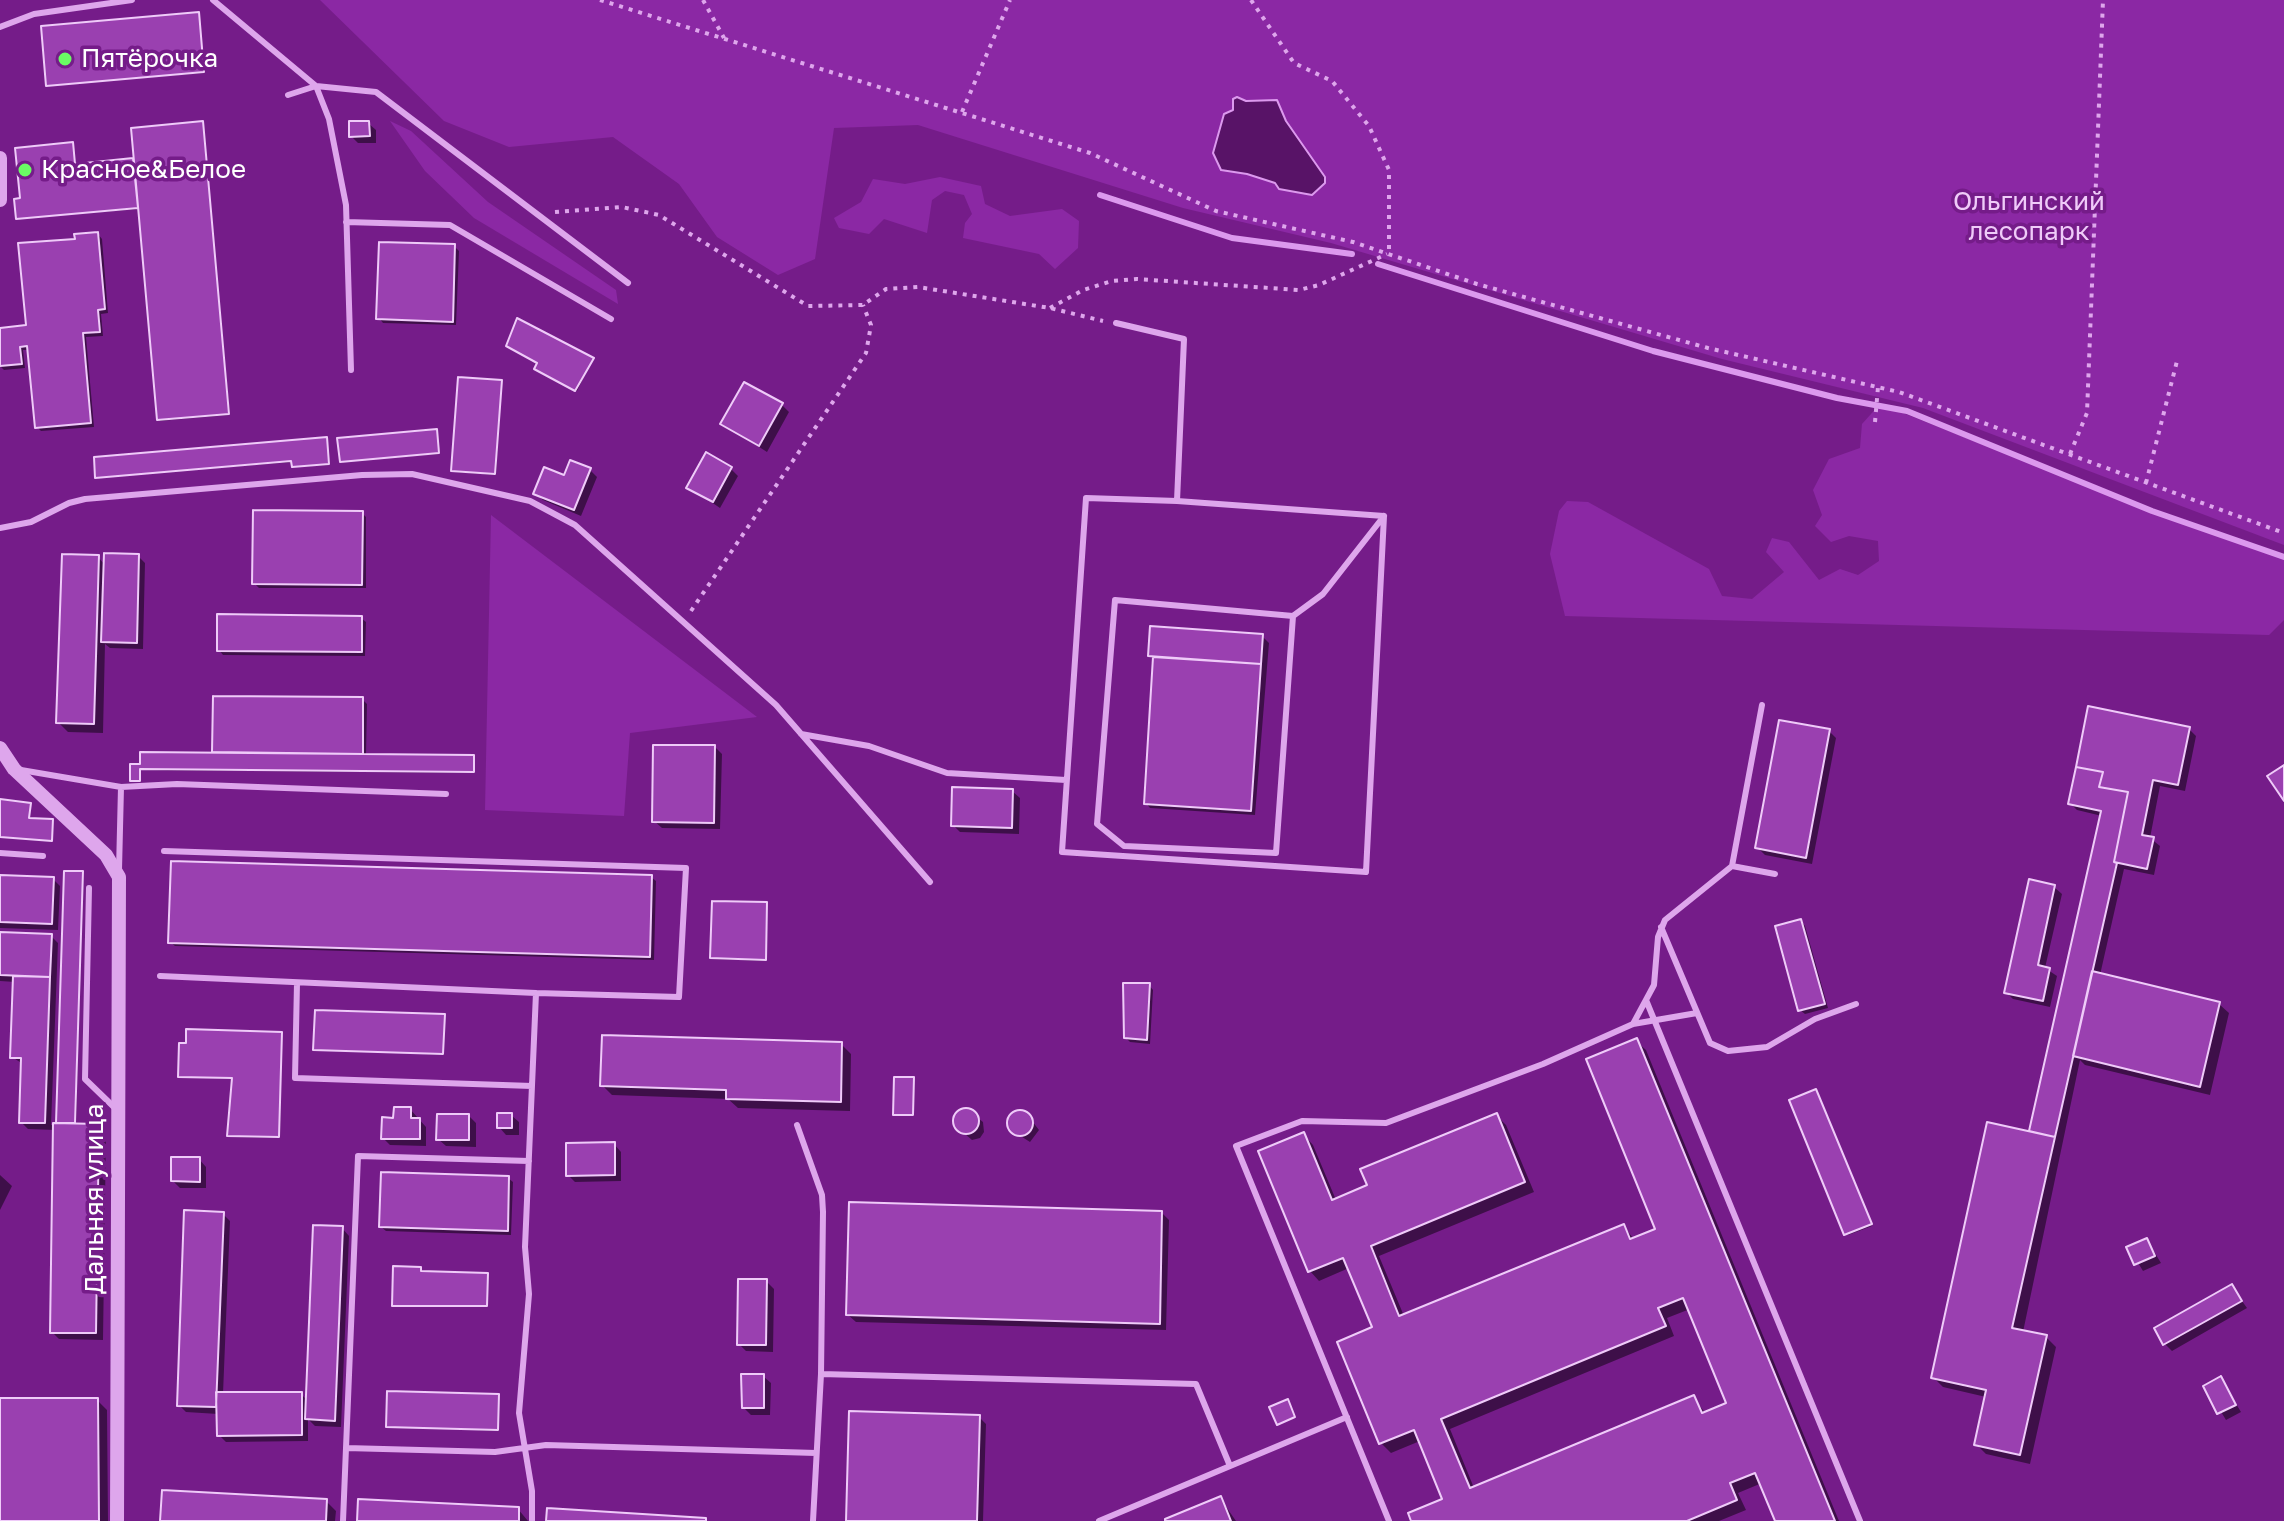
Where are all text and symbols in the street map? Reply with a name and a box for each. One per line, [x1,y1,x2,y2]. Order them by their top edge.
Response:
place label: Пятёрочка [81,43,218,75]
marker: Пятёрочка [56,50,74,68]
place label: Красное&Белое [41,154,246,186]
marker: Красное&Белое [16,161,34,179]
park label: Ольгинский лесопарк [1953,186,2105,248]
street label: Дальняя улица [79,1104,111,1294]

